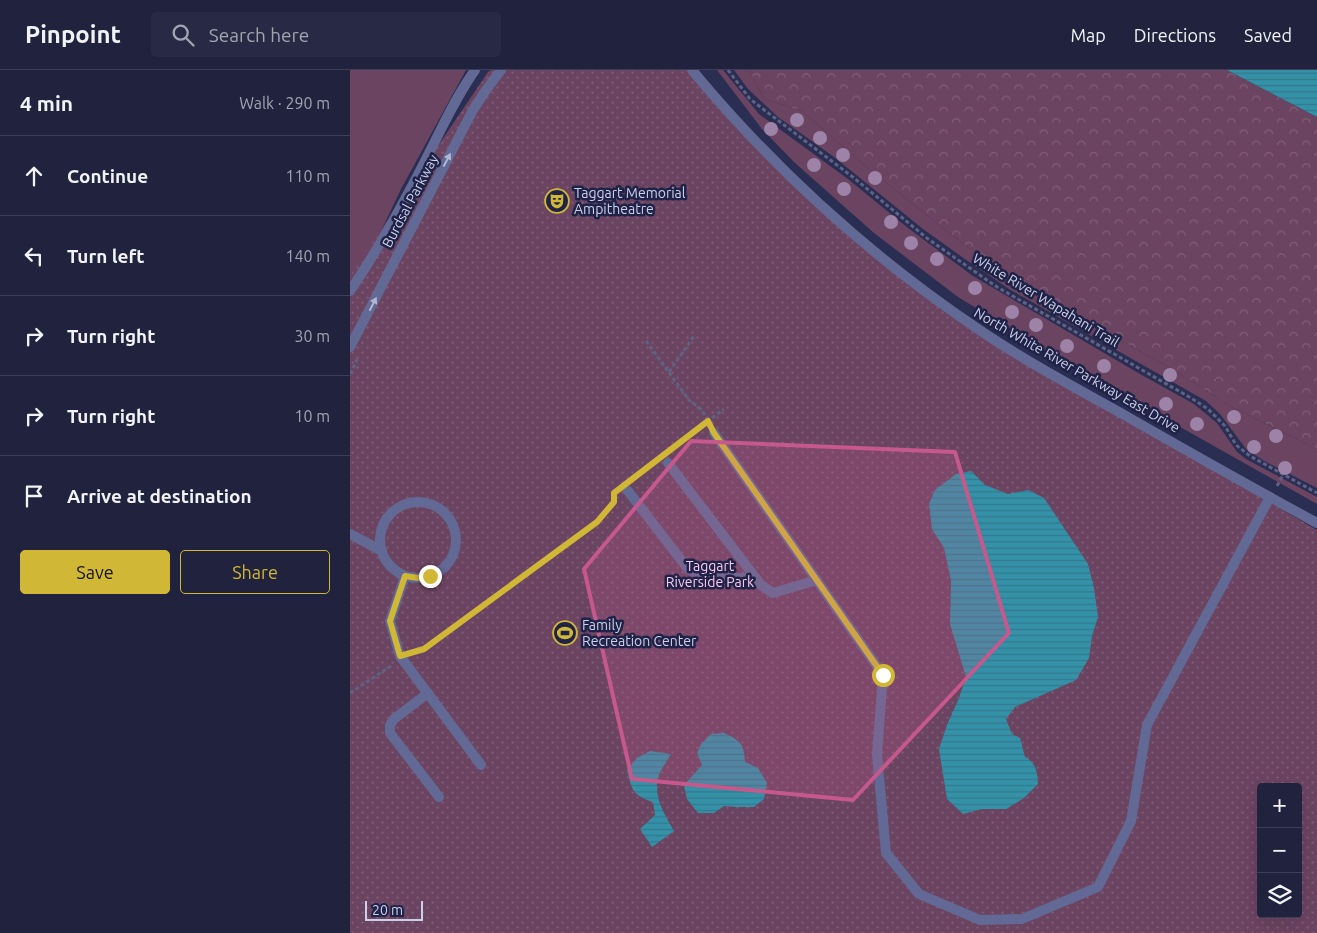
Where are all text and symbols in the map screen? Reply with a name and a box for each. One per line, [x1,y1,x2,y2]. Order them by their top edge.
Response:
search box [151,12,501,57]
text: Pinpoint [25,21,121,48]
icon: search [169,21,197,49]
text: Search here [209,24,309,46]
text: Map [1070,25,1106,45]
text: Directions [1134,25,1216,45]
text: Saved [1244,25,1292,45]
text: 4 min [20,91,73,115]
text: Walk · 290 m [239,94,330,112]
street label: Burdsal Parkway [379,151,441,250]
one-way arrow [443,153,451,167]
icon: ahead [20,162,48,190]
text: Continue [67,165,148,187]
text: 110 m [285,167,330,185]
place label: Taggart Memorial Ampitheatre [574,185,686,217]
theatre icon: Taggart Memorial Ampitheatre [544,188,570,214]
icon: left [20,242,48,270]
text: Turn left [67,245,145,267]
text: 140 m [285,247,330,265]
street label: White River Wapahani Trail [970,250,1122,350]
one-way arrow [369,297,377,312]
street label: North White River Parkway East Drive [971,304,1183,436]
icon: right [20,322,48,350]
text: Turn right [67,325,155,347]
text: 30 m [294,327,330,345]
icon: right [20,402,48,430]
text: Turn right [67,405,155,427]
text: 10 m [294,407,330,425]
icon: arrive [20,482,48,510]
text: Arrive at destination [67,485,252,507]
button: Save [20,550,170,594]
button: Share [180,550,330,594]
park label: Taggart Riverside Park [666,558,754,590]
route end [419,565,442,588]
place label: Family Recreation Center [582,617,697,649]
sports icon: Family Recreation Center [552,620,578,646]
route start [872,664,895,687]
map controls [1257,783,1302,918]
button: + [1257,783,1302,828]
button: − [1257,828,1302,873]
button: layers [1257,873,1302,918]
scale bar [365,898,422,921]
text: 20 m [372,902,403,918]

